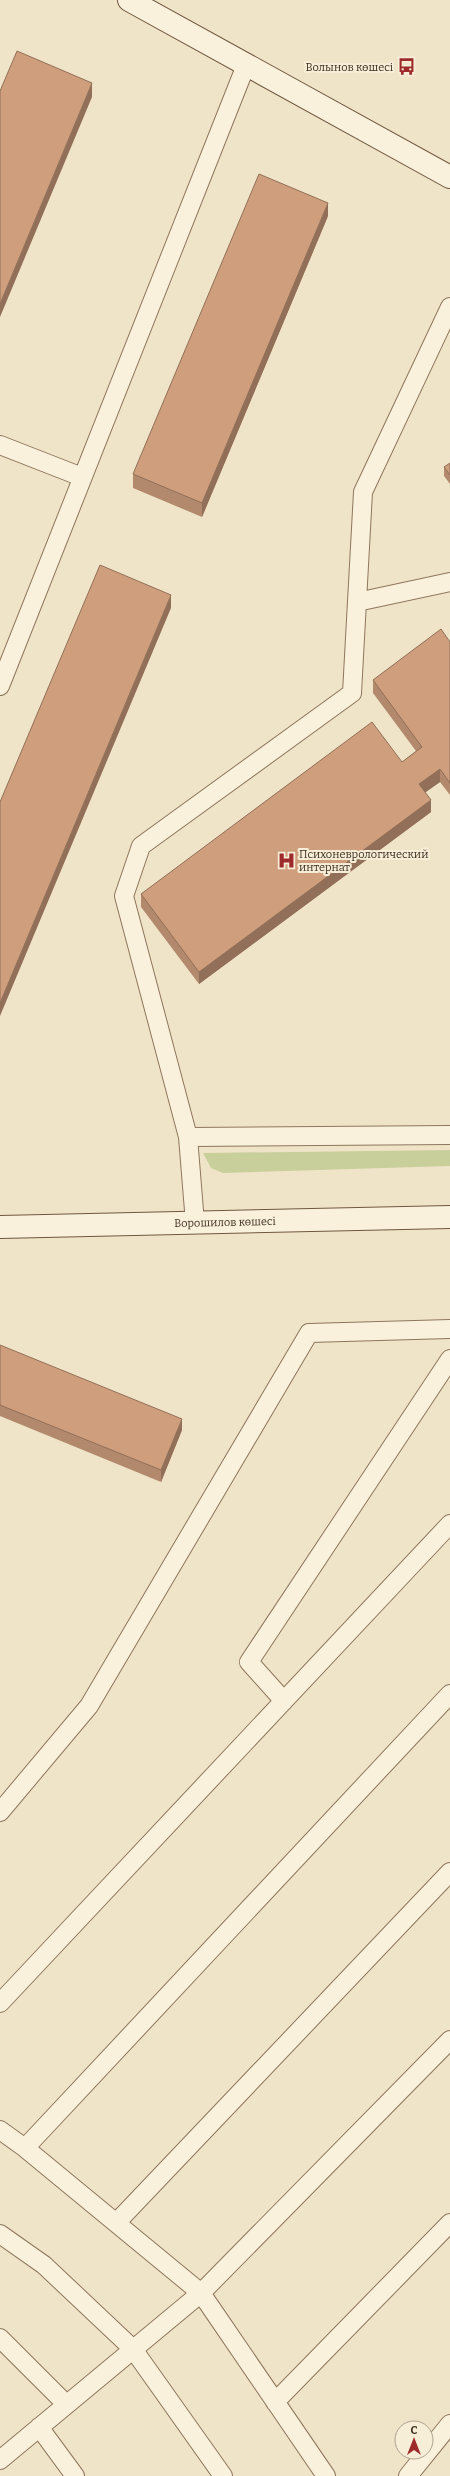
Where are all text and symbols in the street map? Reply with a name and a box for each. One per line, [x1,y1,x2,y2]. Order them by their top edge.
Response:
bus stop icon: Волынов көшесі [396,57,416,77]
place label: Волынов көшесі [305,61,394,74]
place label: Психоневрологический интернат [299,848,428,874]
hospital icon: Психоневрологический интернат [276,850,296,870]
street label: Ворошилов көшесі [174,1215,277,1230]
north arrow [394,2420,434,2460]
text: С [411,2424,418,2437]

